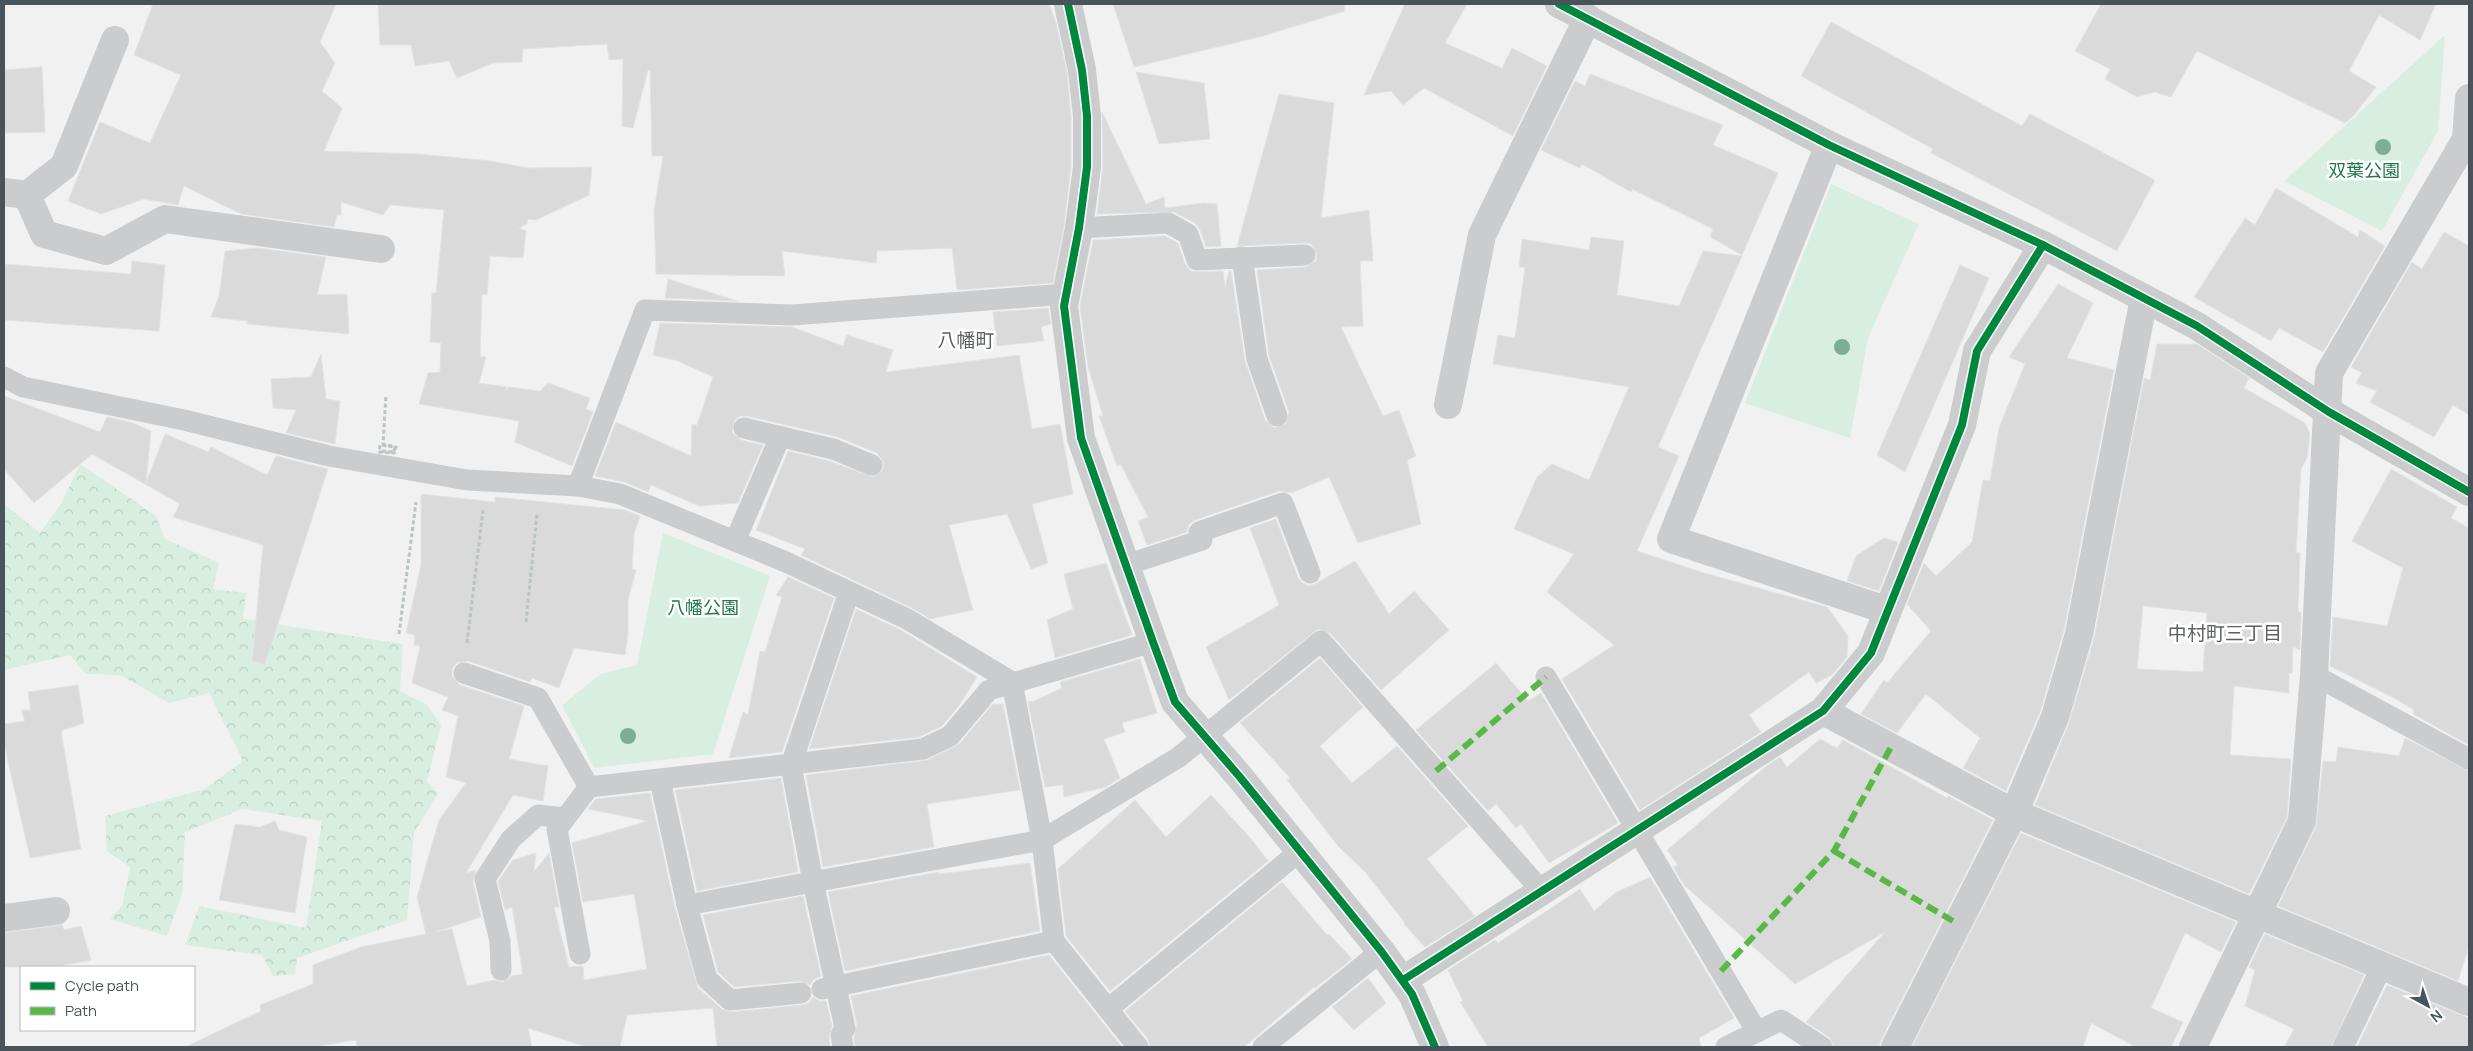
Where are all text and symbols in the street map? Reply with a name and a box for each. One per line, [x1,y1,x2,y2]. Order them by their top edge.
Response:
park label: 双葉公園 [2328,158,2400,182]
district label: 八幡町 [937,327,995,353]
park label: 八幡公園 [667,595,739,619]
district label: 中村町三丁目 [2168,620,2282,646]
legend [20,966,195,1031]
text: Cycle path [65,975,139,996]
north arrow [2403,981,2453,1031]
text: Path [65,1000,97,1021]
text: N [2427,1006,2447,1027]

